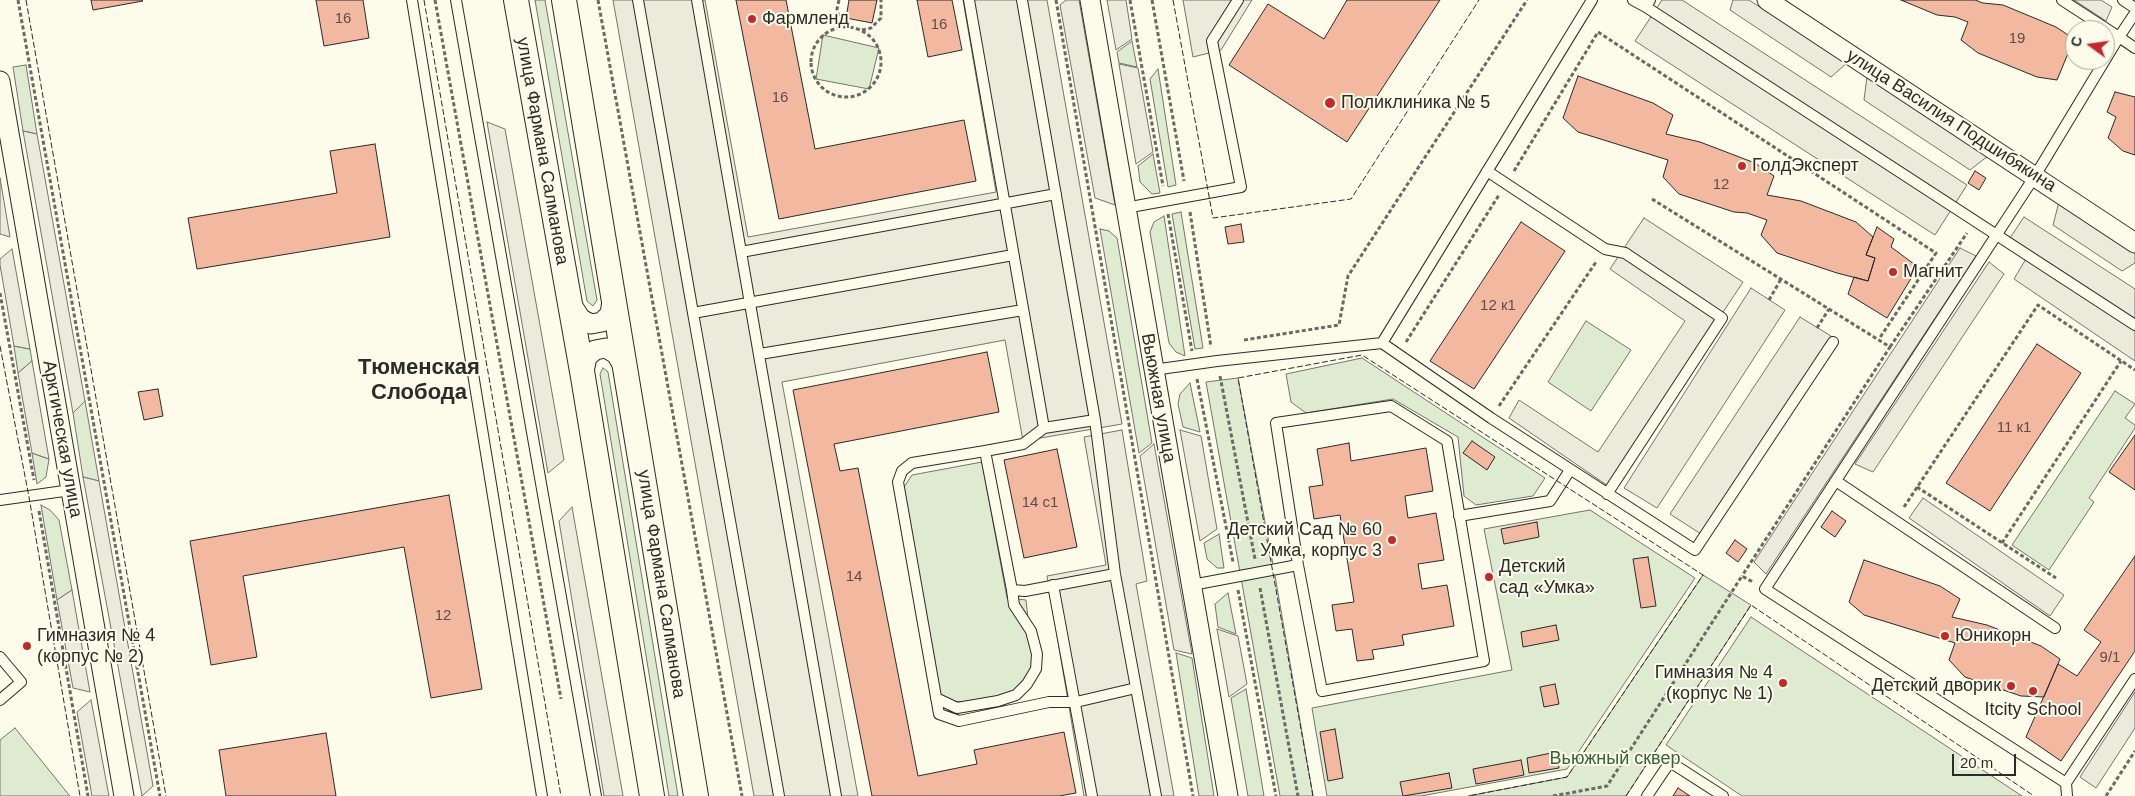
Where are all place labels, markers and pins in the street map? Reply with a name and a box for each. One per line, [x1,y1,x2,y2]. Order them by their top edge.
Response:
place label: Фармленд [762,8,849,30]
marker: Фармленд [746,13,758,25]
place label: Поликлиника № 5 [1341,92,1490,114]
marker: Поликлиника № 5 [1323,96,1337,110]
place label: ГолдЭксперт [1752,155,1859,177]
marker: ГолдЭксперт [1736,160,1748,172]
place label: Магнит [1903,261,1963,283]
marker: Магнит [1887,266,1899,278]
place label: Детский Сад № 60 Умка, корпус 3 [1227,519,1382,562]
marker: Детский Сад № 60 Умка, корпус 3 [1386,534,1398,546]
place label: Детский сад «Умка» [1499,556,1595,598]
marker: Детский сад «Умка» [1483,571,1495,583]
place label: Гимназия № 4 (корпус № 2) [37,625,155,668]
place label: Юникорн [1955,625,2031,647]
marker: Юникорн [1939,630,1951,642]
marker: Гимназия № 4 (корпус № 2) [21,640,33,652]
place label: Гимназия № 4 (корпус № 1) [1655,662,1773,704]
place label: Детский дворик [1872,675,2001,697]
marker: Гимназия № 4 (корпус № 1) [1777,677,1789,689]
marker: Детский дворик [2005,680,2017,692]
marker: Itcity School [2027,685,2039,697]
place label: Itcity School [1984,699,2082,721]

